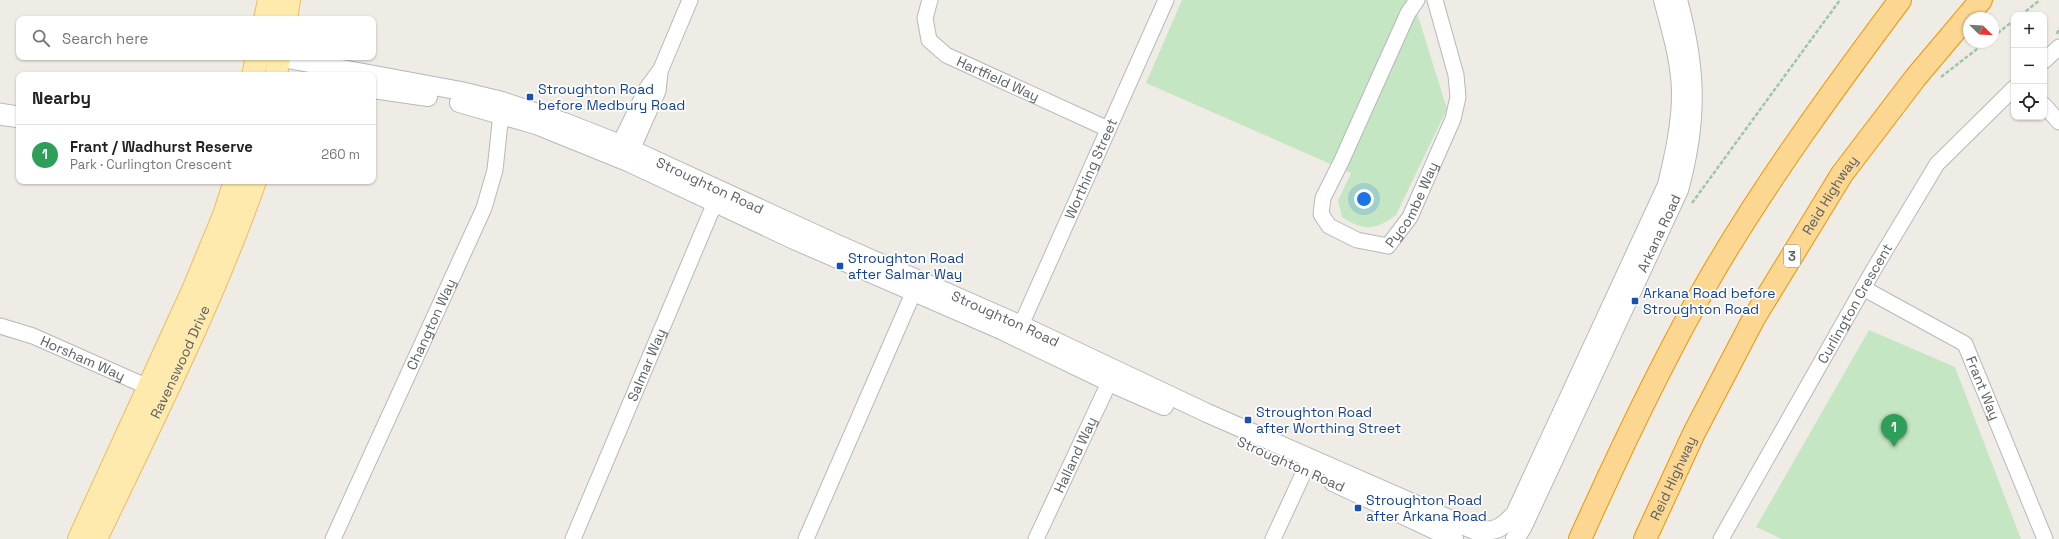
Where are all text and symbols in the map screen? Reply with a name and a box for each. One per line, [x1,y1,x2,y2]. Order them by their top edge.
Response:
north arrow [1963,12,1999,48]
map controls [2011,12,2047,120]
button: + [2011,12,2047,48]
search box [16,16,376,60]
icon: search [30,27,52,49]
text: Search here [62,29,148,48]
button: − [2011,48,2047,84]
street label: Hartfield Way [954,52,1042,106]
place label: Stroughton Road before Medbury Road [538,80,685,114]
button: locate [2011,84,2047,120]
text: Nearby [32,87,91,109]
marker: Stroughton Road before Medbury Road [525,92,535,102]
street label: Worthing Street [1060,115,1121,222]
text: Frant / Wadhurst Reserve [70,137,253,156]
text: 1 [42,146,48,163]
text: 260 m [321,146,360,163]
street label: Reid Highway [1798,152,1862,238]
street label: Stroughton Road [653,153,767,218]
text: Park · Curlington Crescent [70,156,232,173]
street label: Pycombe Way [1381,159,1442,251]
your location [1354,189,1374,209]
street label: Arkana Road [1633,191,1685,275]
street label: Curlington Crescent [1813,240,1896,367]
road number: 3 [1784,245,1800,267]
place label: Stroughton Road after Salmar Way [848,249,964,283]
marker: Stroughton Road after Salmar Way [835,261,845,271]
street label: Changton Way [402,276,460,373]
place label: Arkana Road before Stroughton Road [1643,284,1776,318]
street label: Stroughton Road [949,287,1062,351]
marker: Arkana Road before Stroughton Road [1630,296,1640,306]
street label: Ravenswood Drive [146,303,214,421]
street label: Salmar Way [623,326,670,404]
street label: Horsham Way [38,331,128,385]
street label: Frant Way [1962,353,2004,423]
place label: Stroughton Road after Worthing Street [1256,403,1401,437]
street label: Halland Way [1050,414,1101,496]
pin: 1 [1881,414,1907,447]
marker: Stroughton Road after Worthing Street [1243,415,1253,425]
street label: Stroughton Road [1234,432,1348,496]
street label: Reid Highway [1646,433,1700,523]
place label: Stroughton Road after Arkana Road [1366,491,1487,525]
marker: Stroughton Road after Arkana Road [1353,503,1363,513]

